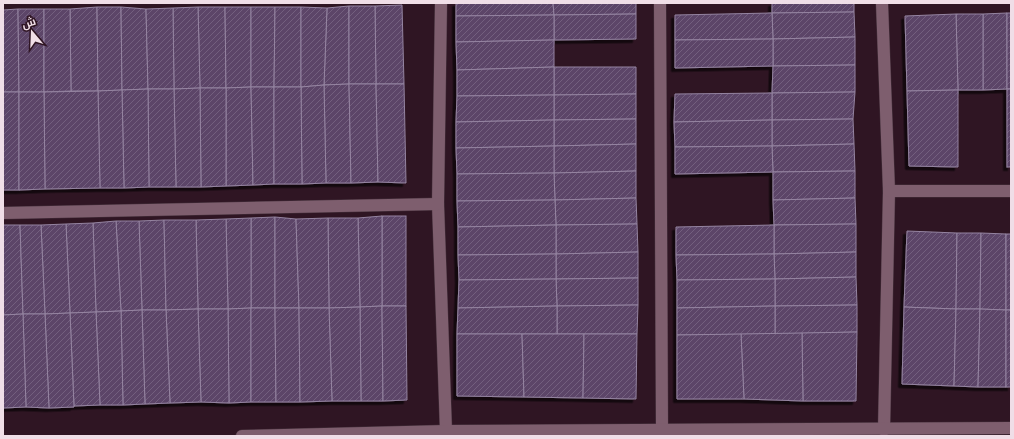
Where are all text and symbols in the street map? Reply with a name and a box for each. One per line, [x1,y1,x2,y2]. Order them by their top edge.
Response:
north arrow [12,12,52,52]
text: ش [20,15,38,31]

